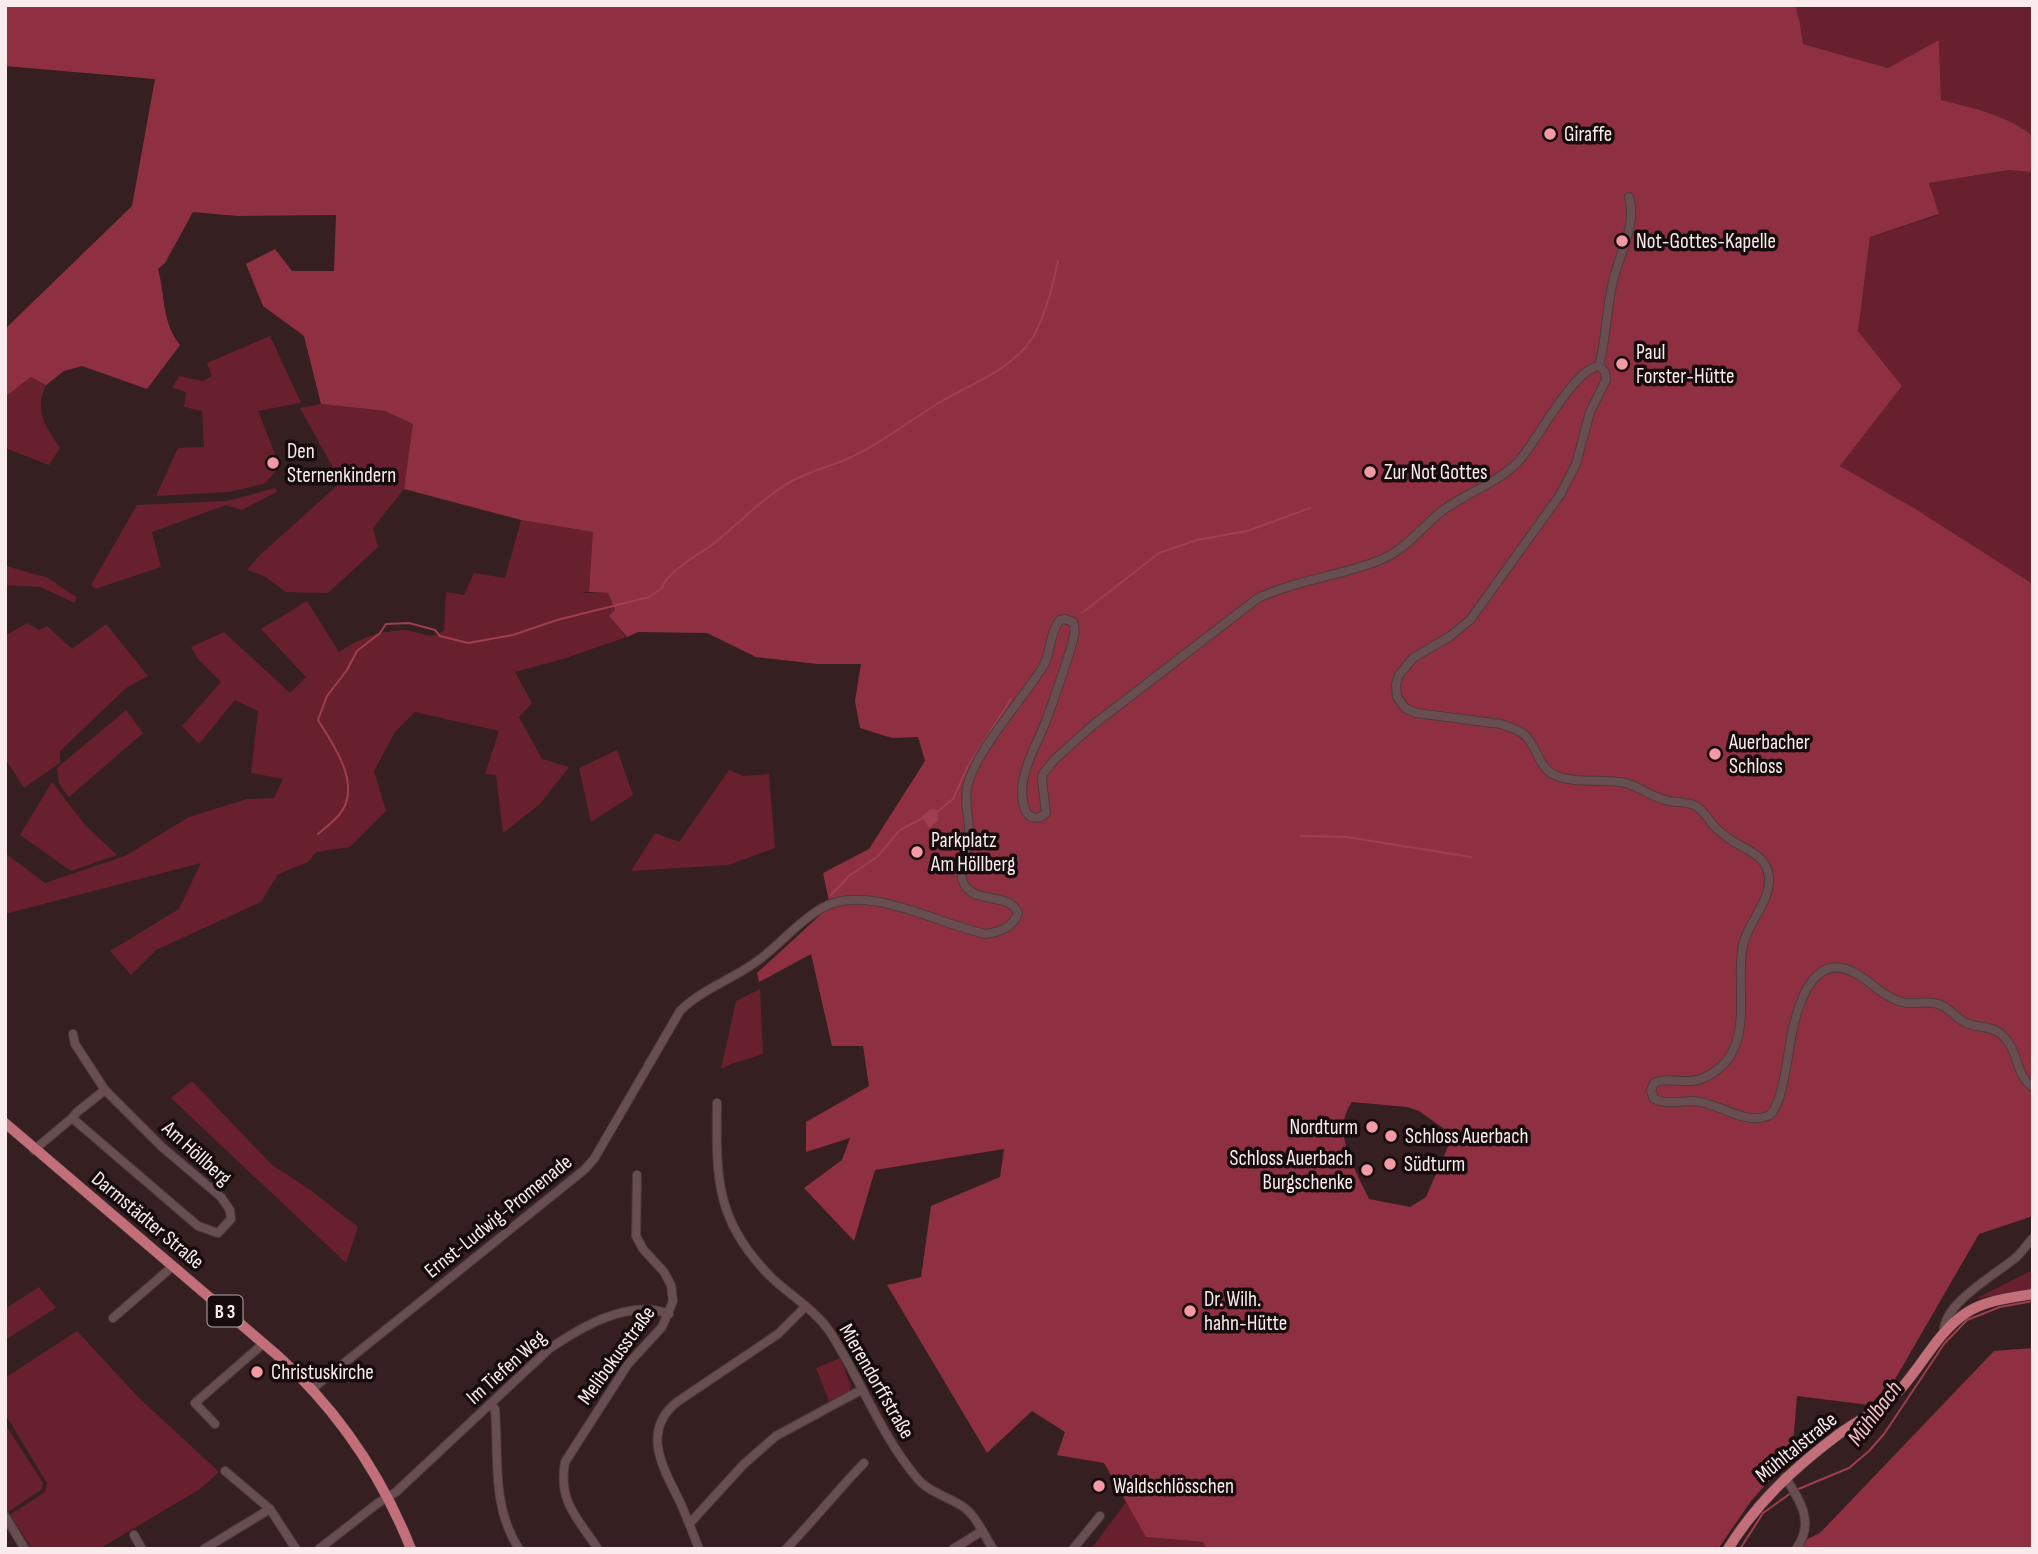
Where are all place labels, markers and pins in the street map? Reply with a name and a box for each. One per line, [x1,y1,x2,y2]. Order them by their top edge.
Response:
place label: Giraffe [1564,122,1612,147]
marker: Giraffe [1542,126,1558,142]
place label: Not-Gottes-Kapelle [1636,229,1776,254]
marker: Not-Gottes-Kapelle [1614,233,1630,249]
place label: Paul Forster-Hütte [1636,340,1734,389]
marker: Paul Forster-Hütte [1614,356,1630,372]
place label: Den Sternenkindern [287,439,396,488]
marker: Den Sternenkindern [265,455,281,471]
place label: Zur Not Gottes [1384,460,1488,485]
marker: Zur Not Gottes [1362,464,1378,480]
place label: Auerbacher Schloss [1728,730,1810,779]
marker: Auerbacher Schloss [1707,746,1723,762]
place label: Parkplatz Am Höllberg [930,828,1015,877]
marker: Parkplatz Am Höllberg [909,844,925,860]
place label: Nordturm [1289,1115,1358,1140]
marker: Nordturm [1364,1119,1380,1135]
place label: Schloss Auerbach [1405,1124,1529,1149]
marker: Schloss Auerbach [1383,1128,1399,1144]
place label: Schloss Auerbach Burgschenke [1229,1146,1353,1195]
place label: Südturm [1404,1152,1465,1177]
marker: Südturm [1382,1156,1398,1172]
marker: Schloss Auerbach Burgschenke [1359,1162,1375,1178]
place label: Dr. Wilh. hahn-Hütte [1204,1287,1287,1336]
marker: Dr. Wilh. hahn-Hütte [1182,1303,1198,1319]
place label: Christuskirche [271,1360,374,1385]
marker: Christuskirche [249,1364,265,1380]
place label: Waldschlösschen [1113,1474,1234,1499]
marker: Waldschlösschen [1091,1478,1107,1494]

